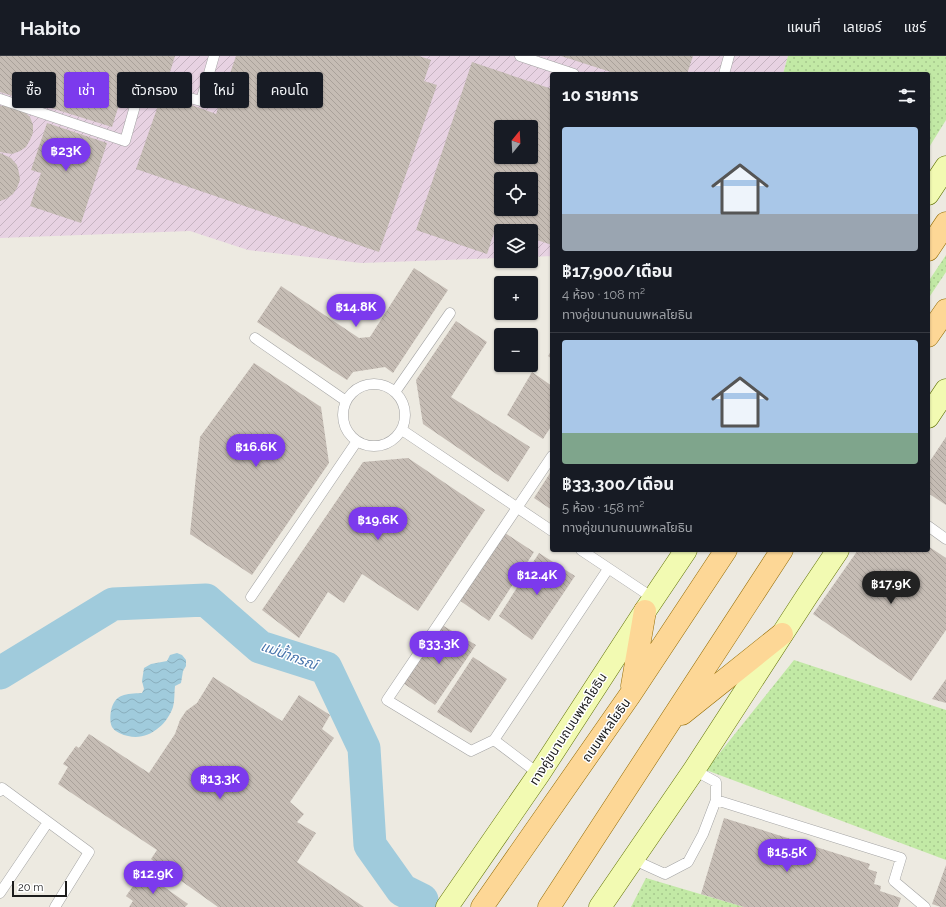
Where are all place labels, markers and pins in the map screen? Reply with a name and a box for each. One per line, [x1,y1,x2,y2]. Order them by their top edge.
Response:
pin: ฿23K [42,138,90,172]
pin: ฿14.8K [323,294,389,328]
pin: ฿16.6K [223,434,289,468]
pin: ฿19.6K [345,507,411,541]
pin: ฿12.4K [504,562,570,596]
pin: ฿17.9K [858,571,924,605]
pin: ฿33.3K [406,631,472,665]
pin: ฿13.3K [187,766,253,800]
pin: ฿15.5K [754,839,820,873]
pin: ฿12.9K [120,861,186,895]

